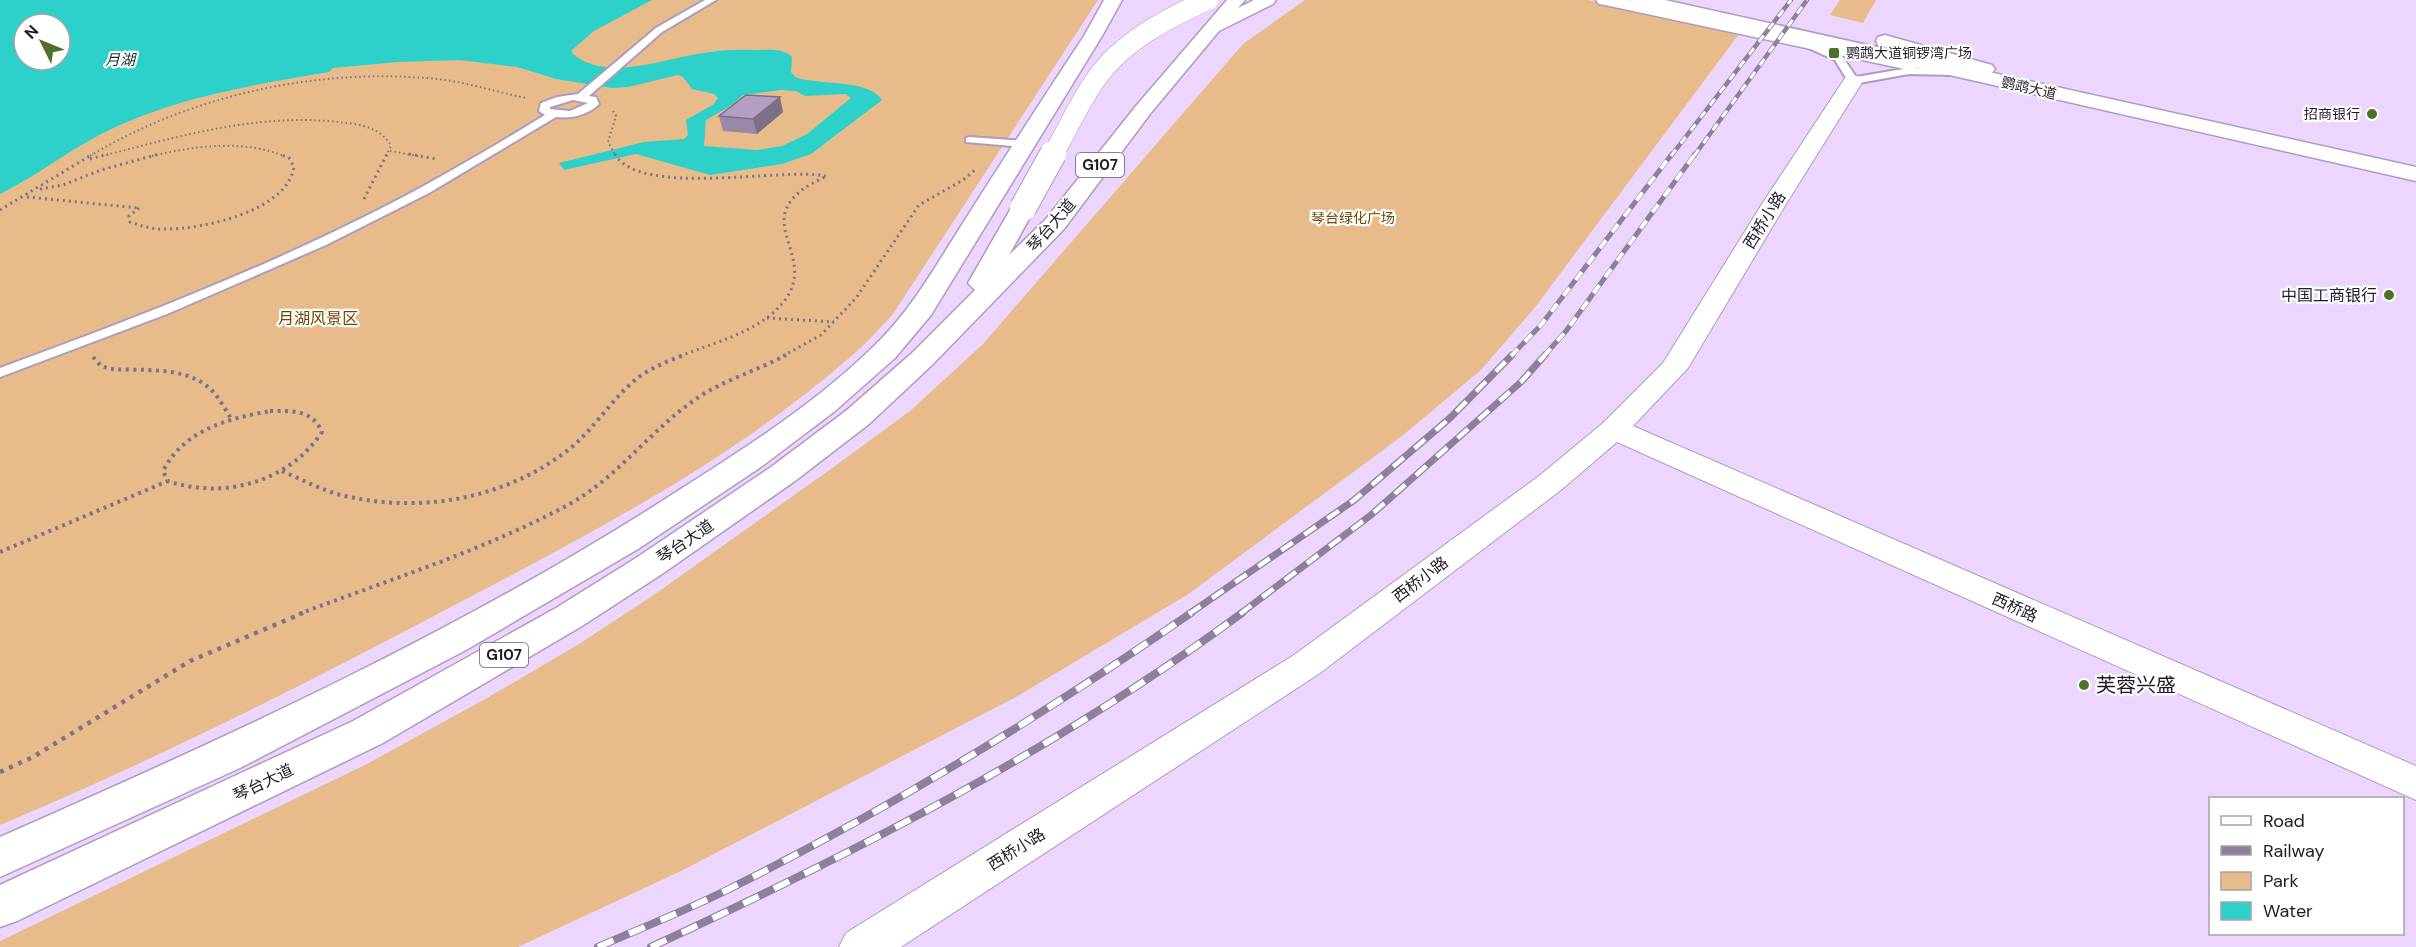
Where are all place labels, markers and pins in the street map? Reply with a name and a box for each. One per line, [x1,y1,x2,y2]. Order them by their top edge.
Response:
place label: 鹦鹉大道铜锣湾广场 [1846,44,1972,62]
marker: 鹦鹉大道铜锣湾广场 [1827,46,1841,60]
place label: 招商银行 [2304,105,2360,123]
marker: 招商银行 [2365,107,2379,121]
place label: 中国工商银行 [2281,285,2377,306]
marker: 中国工商银行 [2382,288,2396,302]
place label: 芙蓉兴盛 [2096,672,2176,698]
marker: 芙蓉兴盛 [2077,678,2091,692]

